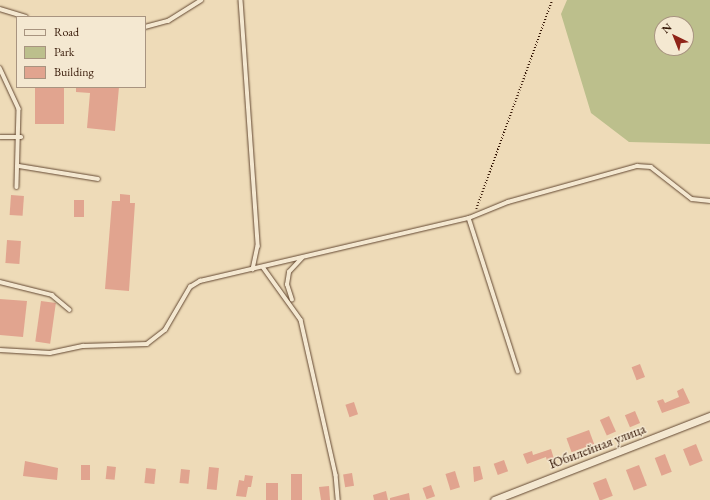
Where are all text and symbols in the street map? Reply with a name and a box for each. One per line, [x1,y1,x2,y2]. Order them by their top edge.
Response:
legend [16,16,146,88]
north arrow [654,16,694,56]
text: N [658,20,675,36]
text: Road [54,24,79,40]
text: Park [54,44,74,60]
text: Building [54,64,94,80]
street label: Юбилейная улица [546,420,648,472]

